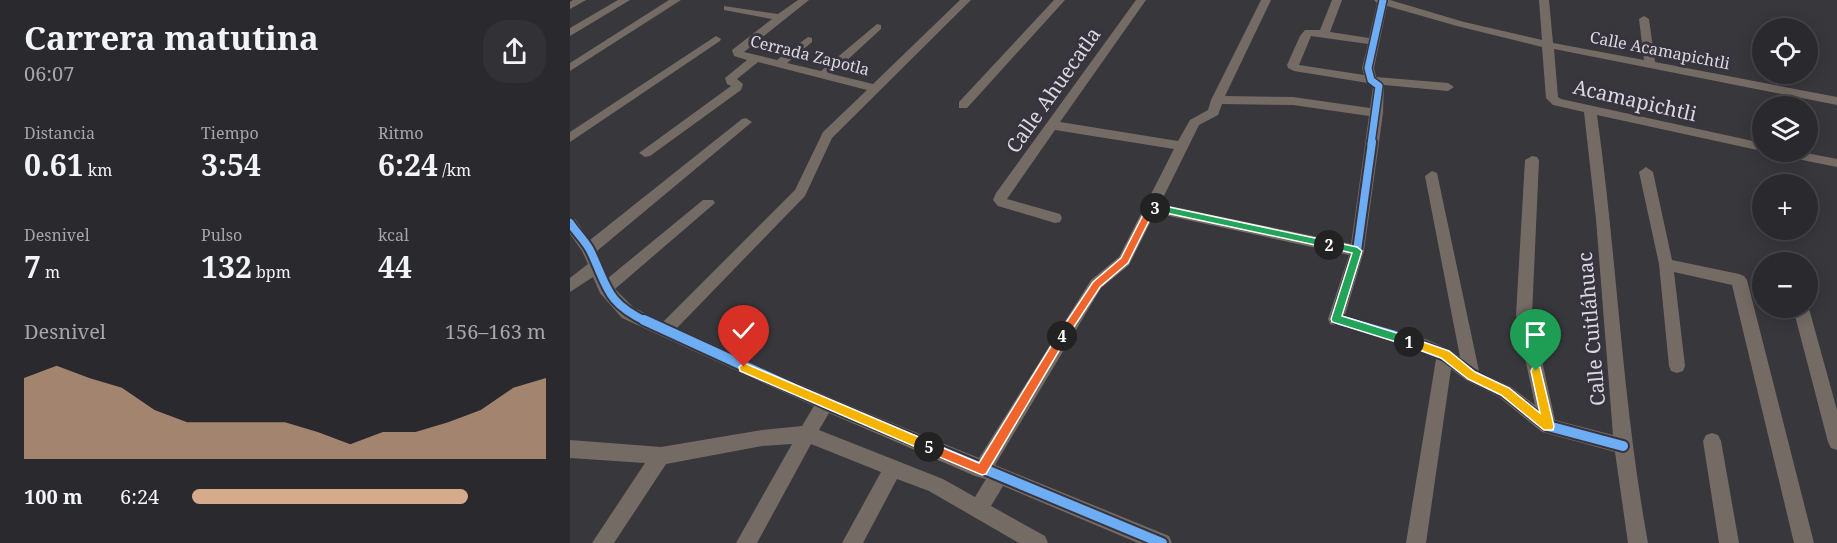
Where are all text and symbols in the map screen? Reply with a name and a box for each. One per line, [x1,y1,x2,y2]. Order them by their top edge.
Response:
text: Carrera matutina [24,15,319,60]
map controls [1752,18,1818,318]
button: locate [1752,18,1818,84]
button: share [483,20,546,83]
street label: Calle Ahuecatla [1000,22,1106,158]
street label: Calle Acamapichtli [1588,26,1732,74]
street label: Cerrada Zapotla [748,30,872,80]
text: 06:07 [24,60,74,87]
street label: Acamapichtli [1571,73,1700,127]
button: layers [1752,96,1818,162]
text: Distancia [24,122,95,144]
text: Tiempo [201,122,259,144]
text: Ritmo [378,122,424,144]
text: 0.61 [24,144,84,185]
text: 3:54 [201,144,261,185]
text: 6:24 [378,144,438,185]
text: km [84,159,112,181]
text: /km [438,159,471,181]
button: + [1752,174,1818,240]
pin: 3 [1140,193,1170,223]
text: 3 [1150,197,1160,219]
text: Desnivel [24,224,90,246]
text: Pulso [201,224,242,246]
text: kcal [378,224,409,246]
pin: 2 [1314,230,1344,260]
text: 2 [1324,234,1334,256]
text: 7 [24,246,41,287]
text: 132 [201,246,252,287]
text: 44 [378,246,412,287]
street label: Calle Cuitláhuac [1571,251,1611,407]
button: − [1752,252,1818,318]
text: m [41,261,60,283]
text: bpm [252,261,291,283]
pin [718,305,769,367]
pin [1510,309,1561,371]
icon: check [727,314,760,347]
text: Desnivel [24,318,106,345]
text: 156–163 m [445,318,546,345]
icon: arrive [1519,318,1552,351]
pin: 4 [1047,321,1077,351]
text: 4 [1057,325,1067,347]
pin: 1 [1394,327,1424,357]
text: 1 [1404,331,1414,353]
pin: 5 [914,432,944,462]
text: 5 [924,436,934,458]
text: 100 m [24,483,83,510]
text: 6:24 [120,483,159,510]

